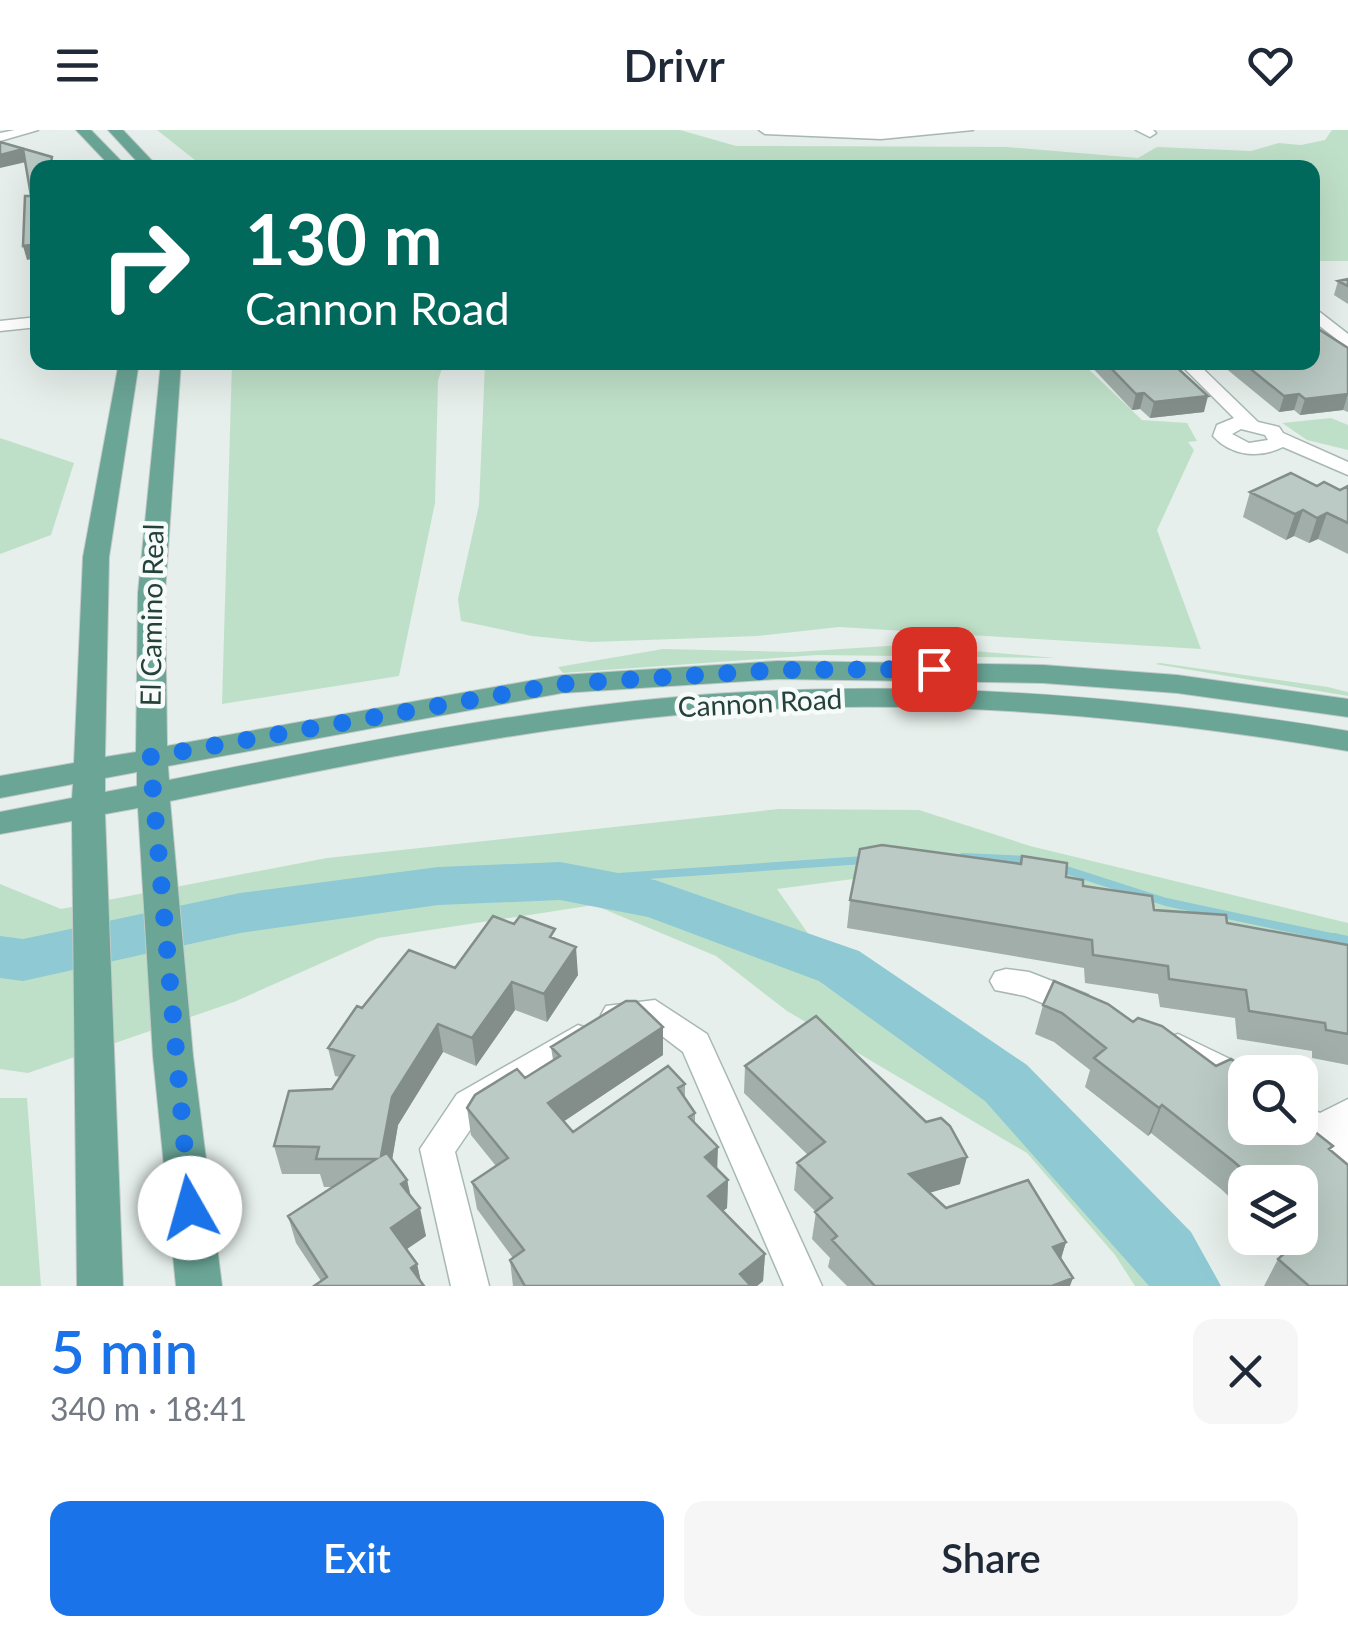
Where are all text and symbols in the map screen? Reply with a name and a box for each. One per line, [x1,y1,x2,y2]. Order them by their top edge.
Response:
icon: menu [50,38,105,93]
text: Drivr [623,38,725,92]
icon: heart [1243,38,1298,93]
text: 130 m [245,196,442,280]
icon: right [80,200,210,330]
text: Cannon Road [245,281,510,335]
street label: El Camino Real [132,523,170,707]
pin [892,627,977,712]
icon: arrive [907,642,962,697]
street label: Cannon Road [677,681,843,723]
map controls [1228,1055,1318,1255]
button: search [1228,1055,1318,1145]
position arrow [138,1156,242,1260]
button: layers [1228,1165,1318,1255]
text: 5 min [50,1315,198,1387]
button: close [1193,1319,1298,1424]
text: 340 m · 18:41 [50,1389,247,1428]
button: Exit [50,1501,664,1616]
button: Share [684,1501,1298,1616]

